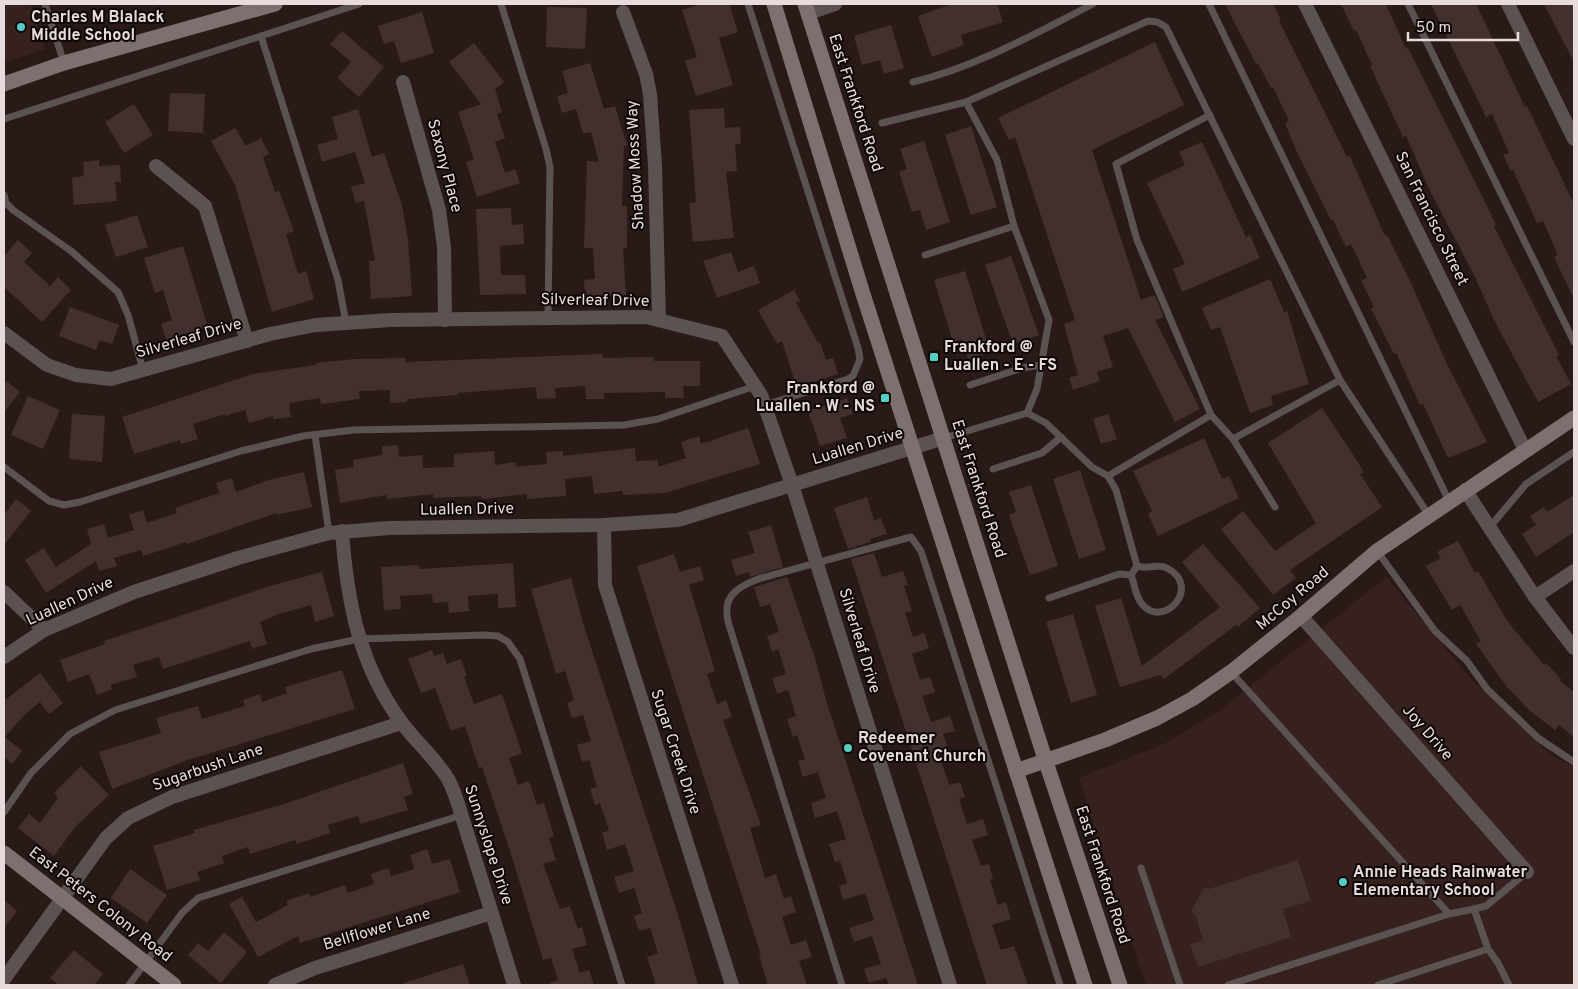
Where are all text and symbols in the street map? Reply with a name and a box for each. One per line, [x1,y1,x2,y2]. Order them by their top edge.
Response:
place label: Charles M Blalack Middle School [31,8,164,46]
scale bar [1408,10,1518,42]
text: 50 m [1416,19,1451,38]
marker: Charles M Blalack Middle School [15,21,27,33]
street label: East Frankford Road [823,31,887,175]
street label: Shadow Moss Way [623,99,649,231]
street label: Saxony Place [422,117,466,215]
street label: San Francisco Street [1390,149,1472,289]
street label: Silverleaf Drive [540,290,650,312]
street label: Silverleaf Drive [134,314,244,364]
place label: Frankford @ Luallen - E - FS [944,338,1057,376]
marker: Frankford @ Luallen - E - FS [928,351,940,363]
place label: Frankford @ Luallen - W - NS [756,379,875,417]
marker: Frankford @ Luallen - W - NS [879,392,891,404]
street label: East Frankford Road [946,417,1010,561]
street label: Luallen Drive [810,424,906,470]
street label: Luallen Drive [420,499,514,521]
street label: McCoy Road [1252,563,1334,635]
street label: Luallen Drive [23,573,117,631]
street label: Silverleaf Drive [834,586,884,696]
street label: Sugar Creek Drive [645,687,705,817]
street label: Joy Drive [1397,701,1457,765]
place label: Redeemer Covenant Church [858,729,986,767]
street label: Sugarbush Lane [150,740,266,796]
marker: Redeemer Covenant Church [842,742,854,754]
street label: Sunnyslope Drive [459,782,517,908]
street label: East Frankford Road [1070,803,1134,947]
street label: East Peters Colony Road [24,843,176,967]
place label: Annie Heads Rainwater Elementary School [1353,863,1528,901]
marker: Annie Heads Rainwater Elementary School [1337,876,1349,888]
street label: Bellflower Lane [321,904,433,956]

